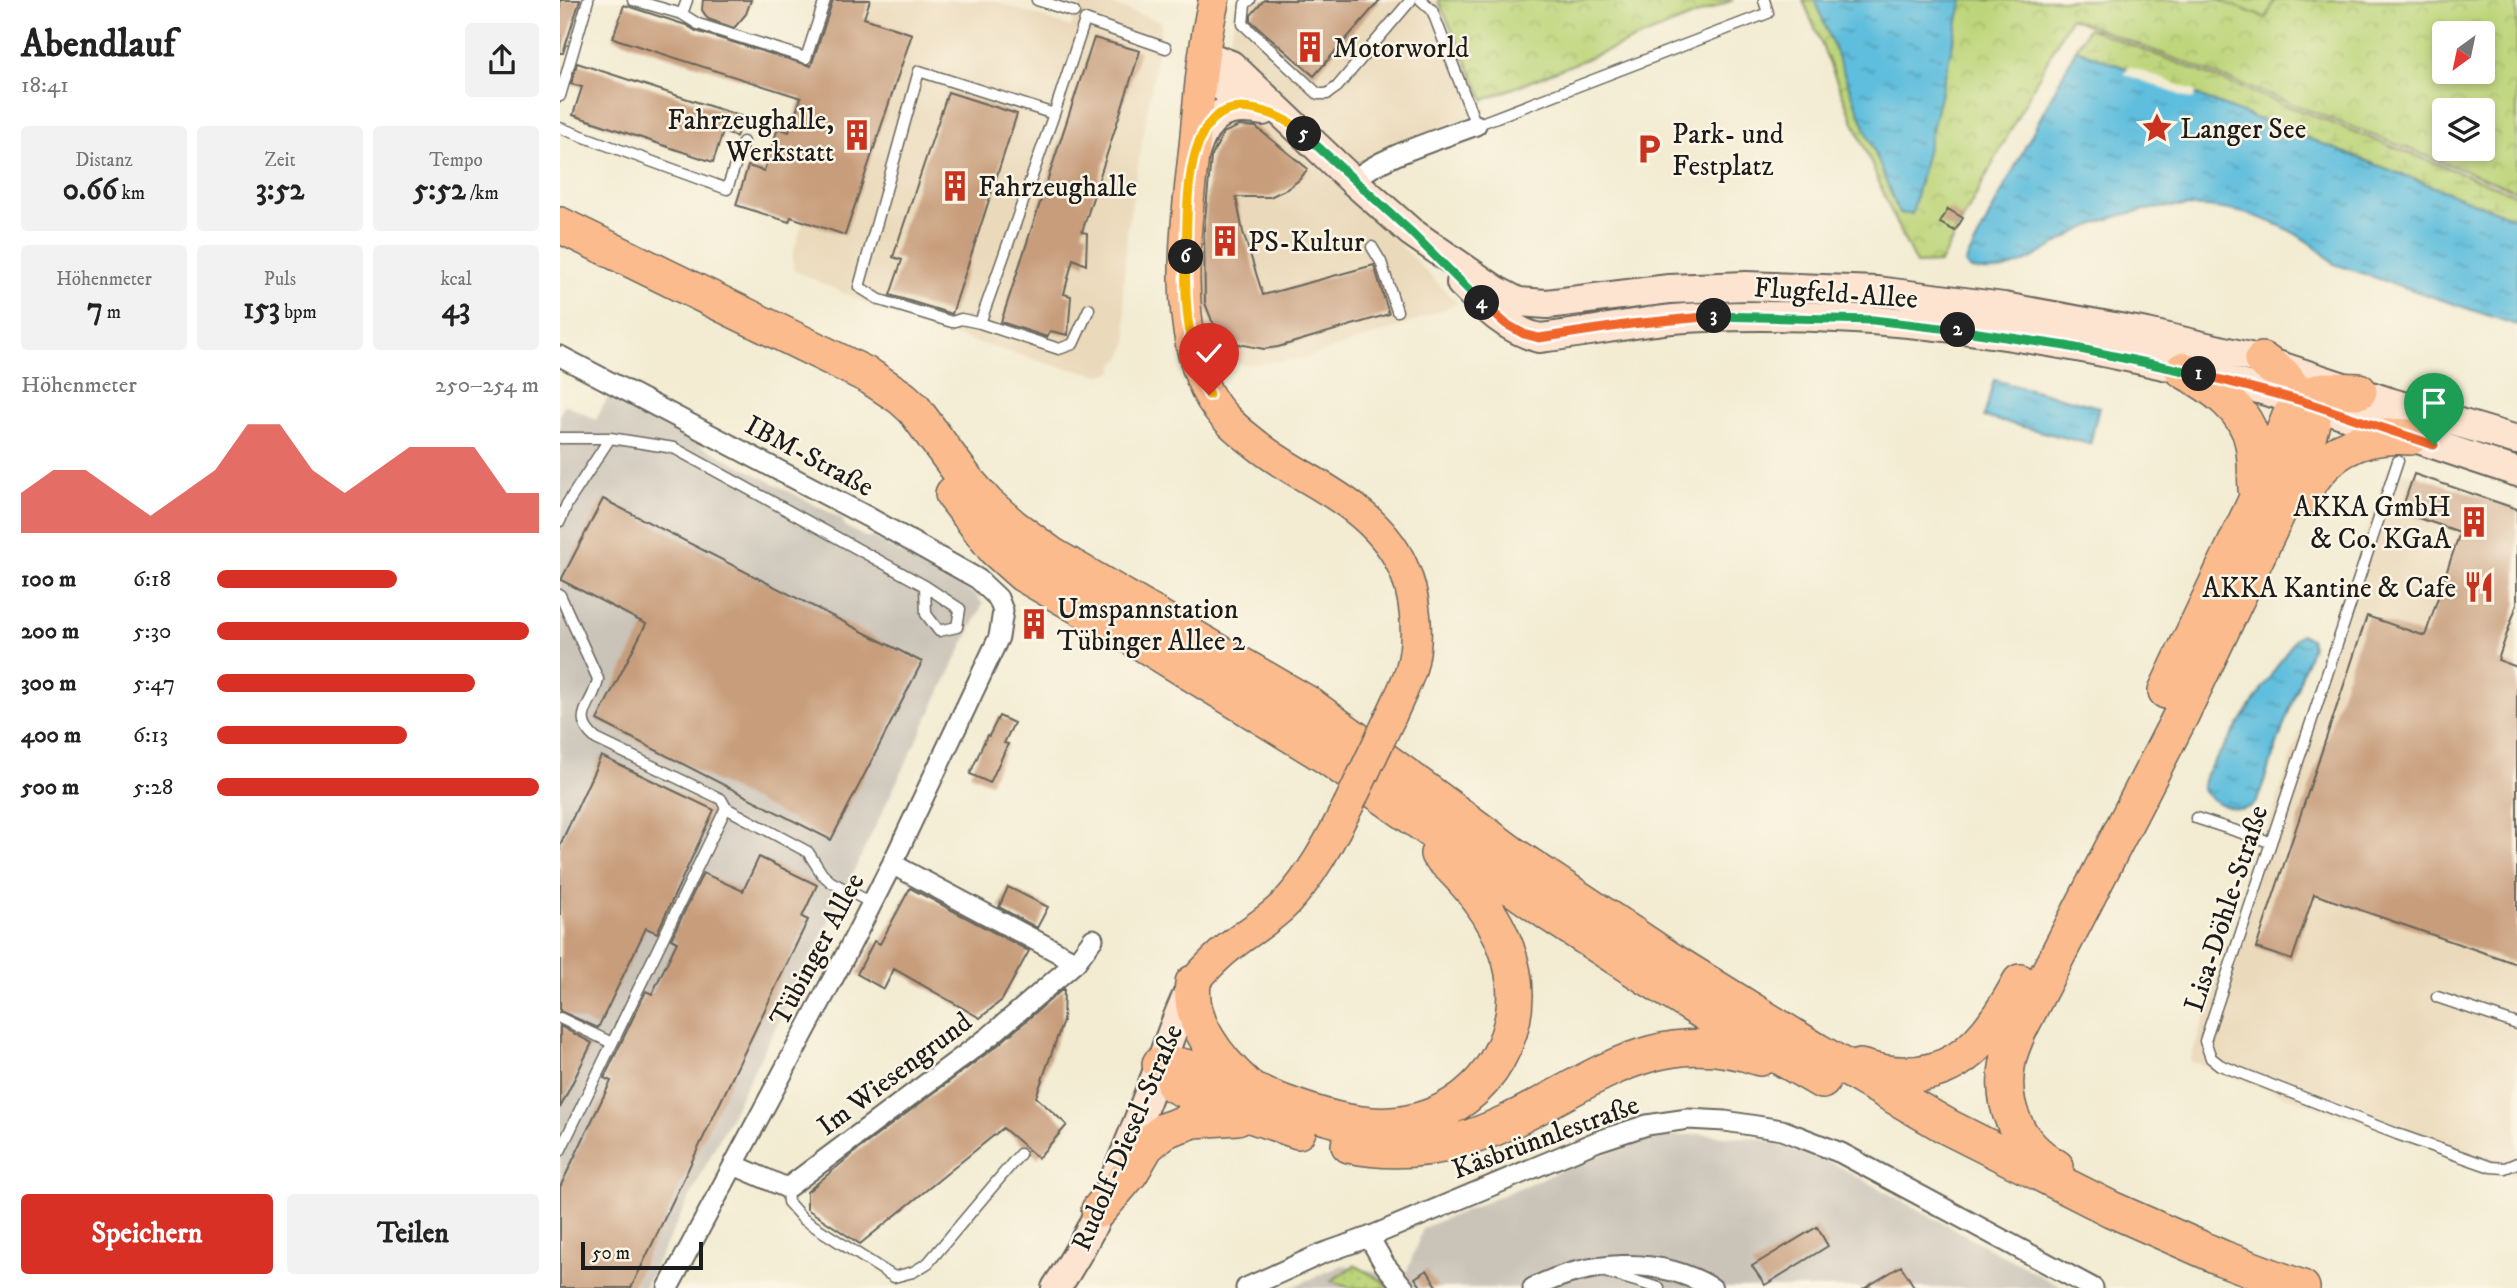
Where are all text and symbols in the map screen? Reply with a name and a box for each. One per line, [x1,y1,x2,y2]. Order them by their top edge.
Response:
text: Abendlauf [21,21,175,69]
north arrow [2432,21,2496,84]
map controls [2432,21,2495,161]
button: share [465,23,539,97]
building icon: Motorworld [1293,30,1327,64]
place label: Motorworld [1333,31,1469,66]
text: 18:41 [21,71,69,100]
button: layers [2432,98,2495,161]
place label: Fahrzeughalle, Werkstatt [667,103,834,170]
place icon: Langer See [2140,111,2174,145]
place label: Langer See [2180,112,2306,147]
pin: 5 [1286,116,1322,152]
place label: Park- und Festplatz [1672,117,1784,184]
building icon: Fahrzeughalle, Werkstatt [840,118,874,152]
text: 5 [1299,122,1308,145]
parking icon: Park- und Festplatz [1632,132,1666,166]
text: Distanz [75,149,133,172]
text: Zeit [265,149,296,172]
text: Tempo [429,149,483,172]
building icon: Fahrzeughalle [938,169,972,203]
place label: Fahrzeughalle [978,170,1137,205]
text: 0.66 [63,172,117,209]
text: 3:52 [256,172,304,209]
text: 5:52 [413,172,466,209]
text: km [117,182,145,205]
text: /km [466,182,499,205]
building icon: PS-Kultur [1208,224,1242,258]
place label: PS-Kultur [1248,225,1365,260]
pin: 6 [1168,240,1204,274]
text: 6 [1181,245,1190,268]
text: Höhenmeter [56,268,152,291]
text: Puls [264,268,296,291]
text: kcal [440,268,472,291]
street label: Flugfeld-Allee [1753,270,1919,317]
pin: 4 [1464,286,1500,320]
text: 7 [87,291,103,328]
text: 153 [243,291,280,328]
text: 43 [442,291,470,328]
text: 4 [1476,291,1487,314]
pin: 3 [1696,298,1732,334]
text: m [103,301,121,324]
text: bpm [280,301,317,324]
text: 3 [1710,304,1717,327]
pin: 2 [1940,312,1976,348]
text: 2 [1953,318,1962,341]
pin [1179,323,1239,395]
icon: check [1190,334,1228,372]
pin: 1 [2182,356,2216,392]
text: 1 [2195,362,2202,385]
text: Höhenmeter [21,371,137,400]
text: 250–254 m [435,371,539,400]
pin [2404,373,2464,445]
icon: arrive [2415,384,2453,422]
street label: IBM-Straße [739,408,880,505]
place label: AKKA GmbH & Co. KGaA [2293,490,2452,557]
building icon: AKKA GmbH & Co. KGaA [2457,505,2491,539]
text: 100 m [21,565,76,594]
text: 6:18 [133,565,171,594]
restaurant icon: AKKA Kantine & Cafe [2462,570,2496,604]
place label: AKKA Kantine & Cafe [2202,571,2456,606]
place label: Umspannstation Tübinger Allee 2 [1057,592,1246,659]
building icon: Umspannstation Tübinger Allee 2 [1017,607,1051,641]
text: 200 m [21,617,79,646]
text: 5:30 [133,617,171,646]
text: 300 m [21,669,77,698]
text: 5:47 [133,669,175,698]
text: 400 m [21,721,81,750]
text: 6:13 [133,721,168,750]
text: 500 m [21,773,79,802]
text: 5:28 [133,773,173,802]
street label: Lisa-Döhle-Straße [2177,801,2276,1016]
street label: Tübinger Allee [762,867,872,1032]
street label: Im Wiesengrund [811,1005,979,1144]
street label: Rudolf-Diesel-Straße [1064,1019,1191,1256]
street label: Käsbrünnlestraße [1447,1087,1644,1187]
button: Speichern [21,1194,273,1274]
button: Teilen [287,1194,539,1274]
scale bar [581,1239,704,1271]
text: 50 m [592,1242,630,1265]

